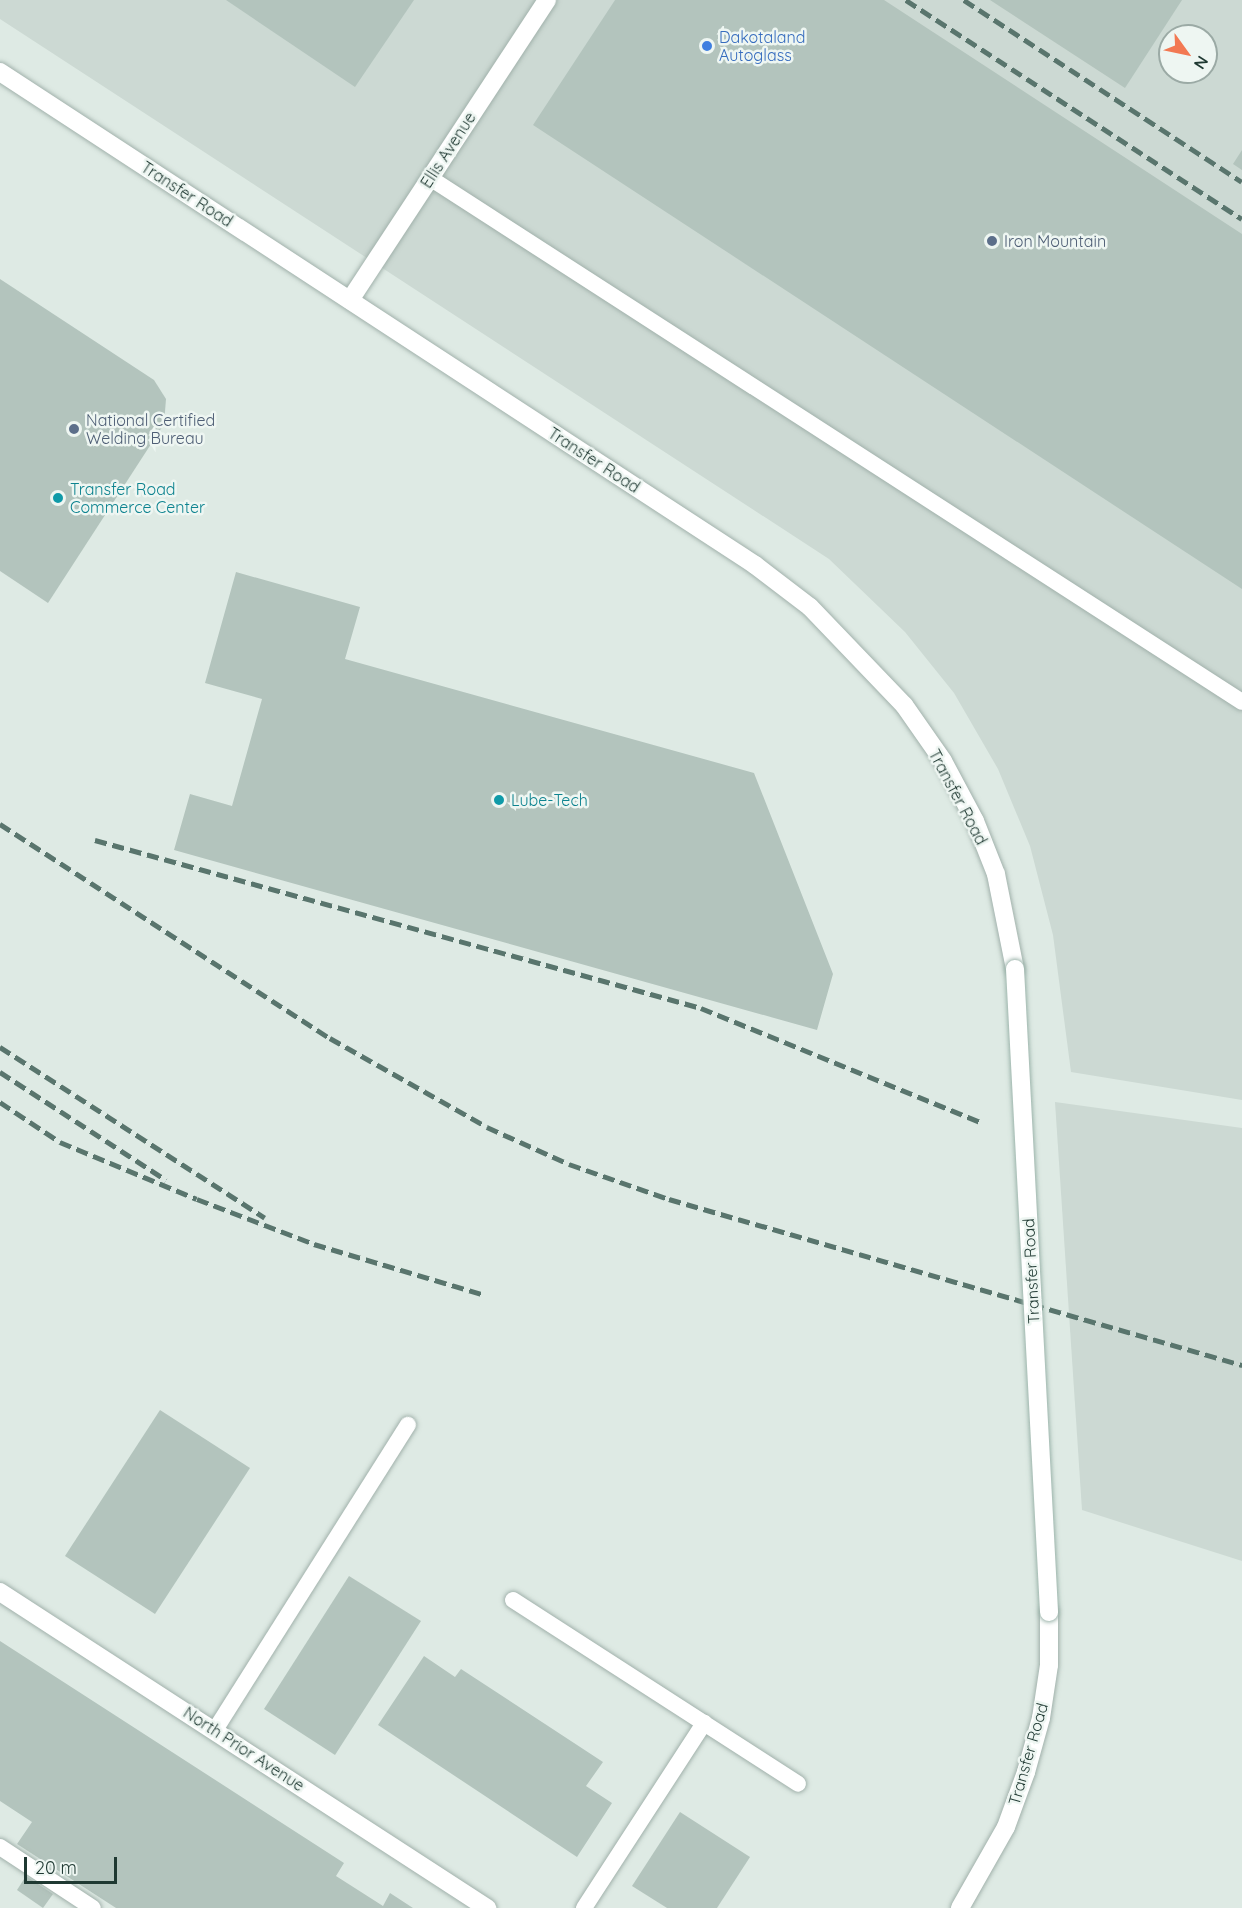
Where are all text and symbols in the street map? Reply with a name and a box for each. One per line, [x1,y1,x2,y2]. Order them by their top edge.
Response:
north arrow [1158,24,1218,84]
place label: Dakotaland Autoglass [719,27,806,65]
marker: Dakotaland Autoglass [700,39,714,53]
text: N [1190,52,1213,73]
street label: Ellis Avenue [416,109,480,191]
street label: Transfer Road [138,157,236,231]
place label: Iron Mountain [1004,231,1106,251]
marker: Iron Mountain [985,234,999,248]
place label: National Certified Welding Bureau [86,410,215,448]
marker: National Certified Welding Bureau [67,422,81,436]
street label: Transfer Road [545,423,643,497]
place label: Transfer Road Commerce Center [70,479,205,517]
marker: Transfer Road Commerce Center [51,491,65,505]
street label: Transfer Road [925,746,991,848]
place label: Lube-Tech [511,790,588,810]
marker: Lube-Tech [492,793,506,807]
street label: Transfer Road [1019,1218,1043,1324]
street label: Transfer Road [1004,1701,1052,1807]
street label: North Prior Avenue [180,1703,308,1795]
scale bar [27,1845,120,1883]
text: 20 m [35,1856,77,1879]

